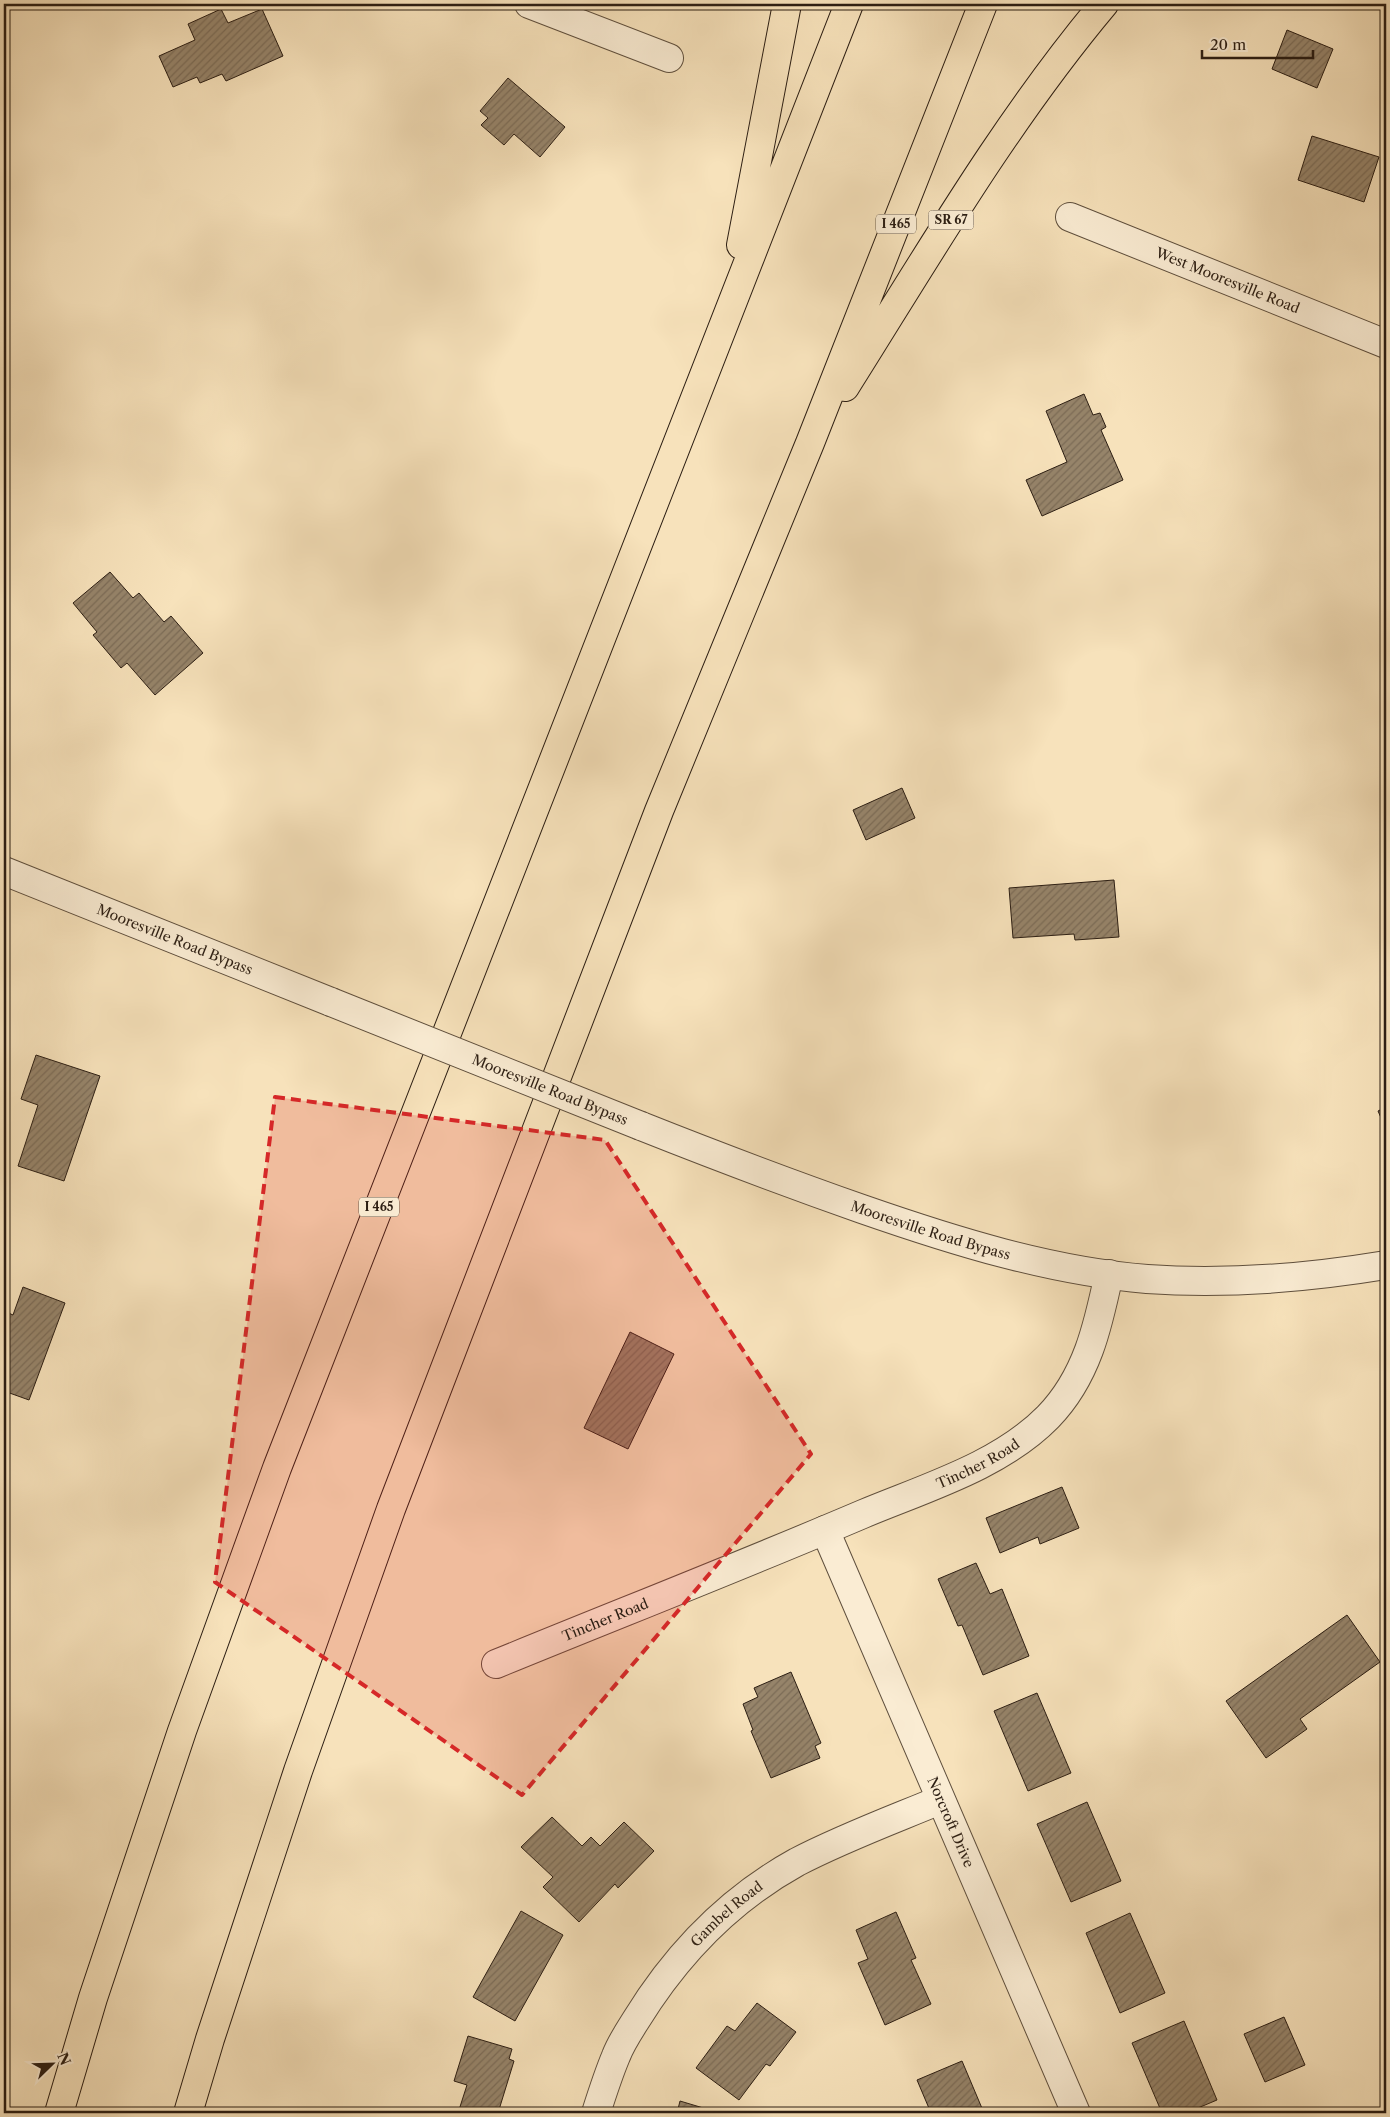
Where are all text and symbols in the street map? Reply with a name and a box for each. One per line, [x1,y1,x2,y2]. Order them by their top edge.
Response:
scale bar [1202,28,1314,60]
text: 20 m [1210,35,1246,54]
road number: SR 67 [928,210,974,230]
road number: I 465 [876,214,916,233]
street label: West Mooresville Road [1152,243,1303,318]
street label: Mooresville Road Bypass [94,900,255,979]
street label: Mooresville Road Bypass [470,1050,631,1129]
street label: Mooresville Road Bypass [848,1197,1012,1264]
road number: I 465 [359,1198,399,1216]
street label: Tincher Road [934,1435,1023,1493]
street label: Tincher Road [560,1594,651,1645]
street label: Norcroft Drive [923,1774,978,1870]
street label: Gambel Road [687,1877,767,1950]
north arrow [28,2040,78,2090]
text: N [53,2050,75,2068]

